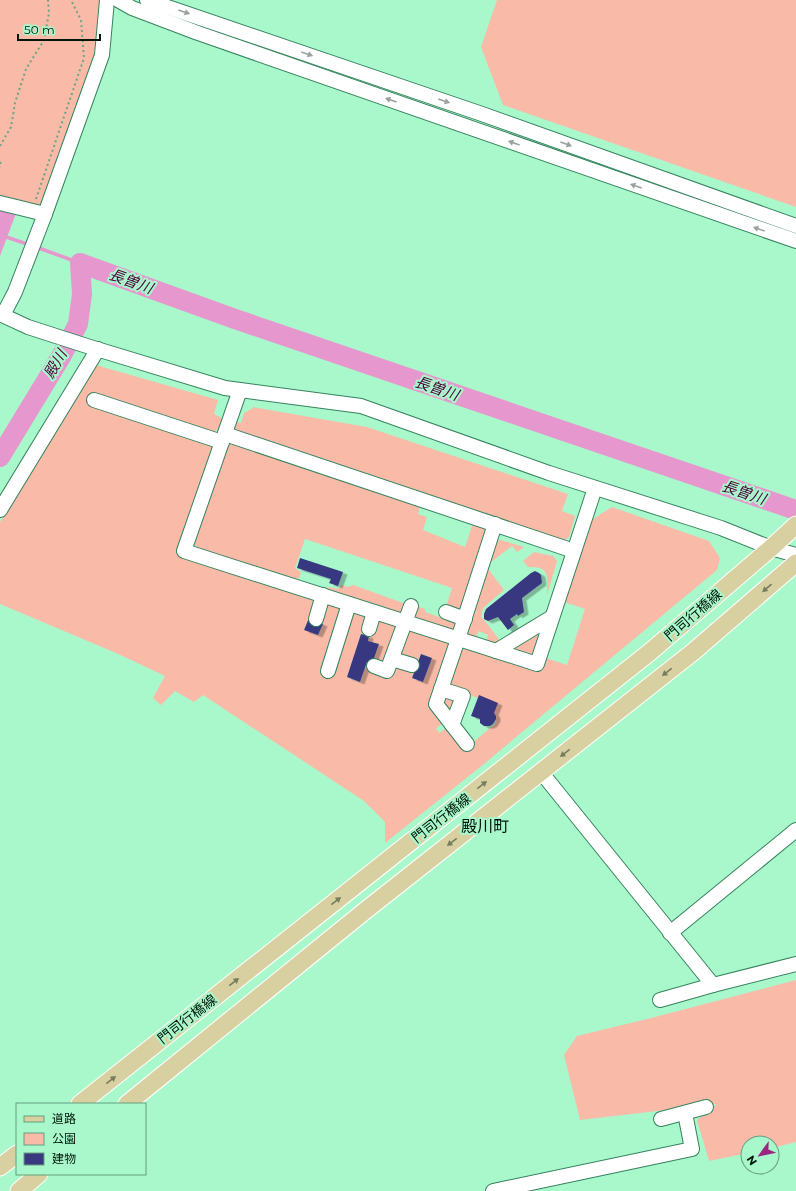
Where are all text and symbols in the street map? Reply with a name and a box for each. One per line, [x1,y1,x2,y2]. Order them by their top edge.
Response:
one-way arrow [179,9,191,15]
scale bar [18,16,100,42]
text: 50 m [24,22,55,37]
one-way arrow [302,51,314,57]
one-way arrow [385,97,397,103]
one-way arrow [438,98,450,104]
one-way arrow [507,140,519,146]
one-way arrow [561,141,573,147]
one-way arrow [630,182,642,188]
one-way arrow [753,225,765,231]
water label: 長曽川 [107,264,157,298]
water label: 殿川 [39,345,72,382]
water label: 長曽川 [413,372,463,405]
water label: 長曽川 [720,476,770,509]
one-way arrow [761,584,772,593]
street label: 門司行橋線 [661,585,725,645]
one-way arrow [662,668,673,677]
one-way arrow [560,748,571,757]
one-way arrow [476,781,487,790]
street label: 門司行橋線 [408,789,474,847]
district label: 殿川町 [461,817,509,836]
one-way arrow [447,838,458,846]
one-way arrow [331,897,342,905]
one-way arrow [229,977,240,986]
street label: 門司行橋線 [154,990,220,1048]
one-way arrow [105,1076,116,1084]
legend [16,1103,146,1175]
text: 道路 [52,1111,76,1126]
text: 公園 [52,1131,76,1146]
north arrow [740,1135,780,1175]
text: 建物 [52,1151,76,1166]
text: N [743,1153,760,1168]

